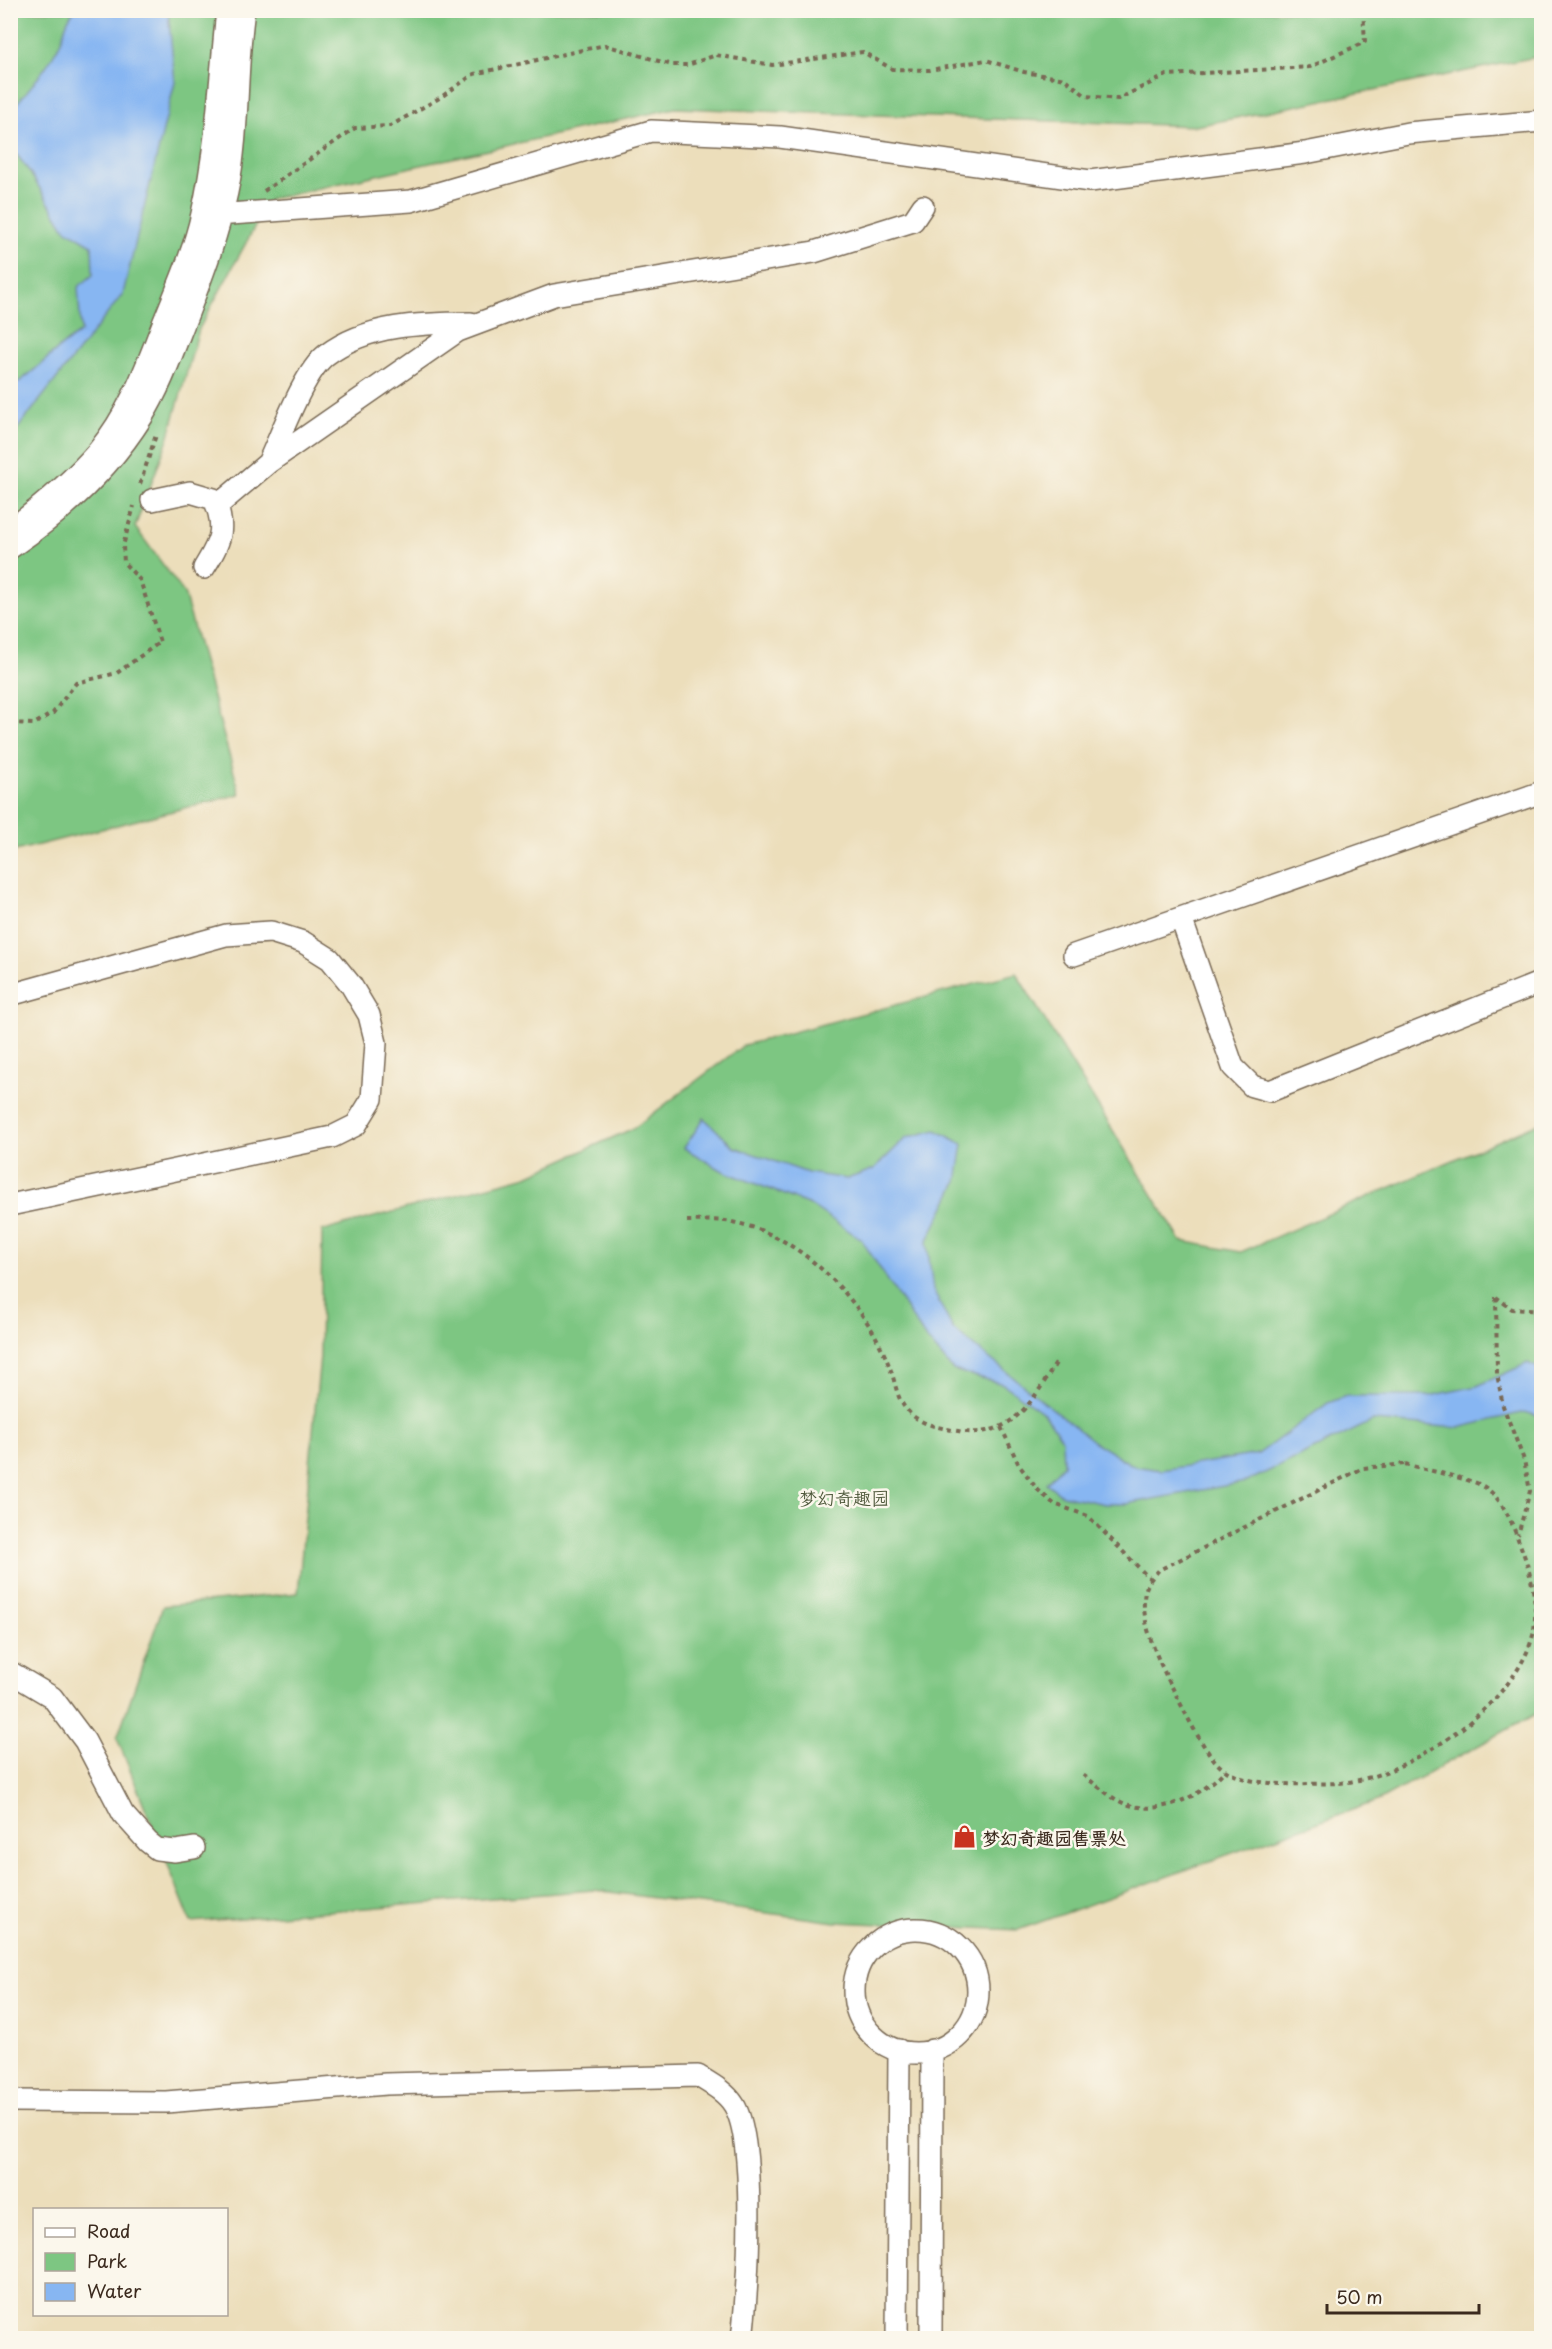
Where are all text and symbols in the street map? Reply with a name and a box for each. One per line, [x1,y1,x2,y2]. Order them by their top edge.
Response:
park label: 梦幻奇趣园 [799,1484,889,1511]
shop icon: 梦幻奇趣园售票处 [951,1824,977,1850]
place label: 梦幻奇趣园售票处 [982,1824,1126,1851]
legend [33,2208,228,2316]
text: Road [87,2217,131,2244]
text: Park [87,2247,127,2274]
text: Water [87,2277,142,2304]
scale bar [1327,2277,1478,2315]
text: 50 m [1336,2283,1383,2310]

